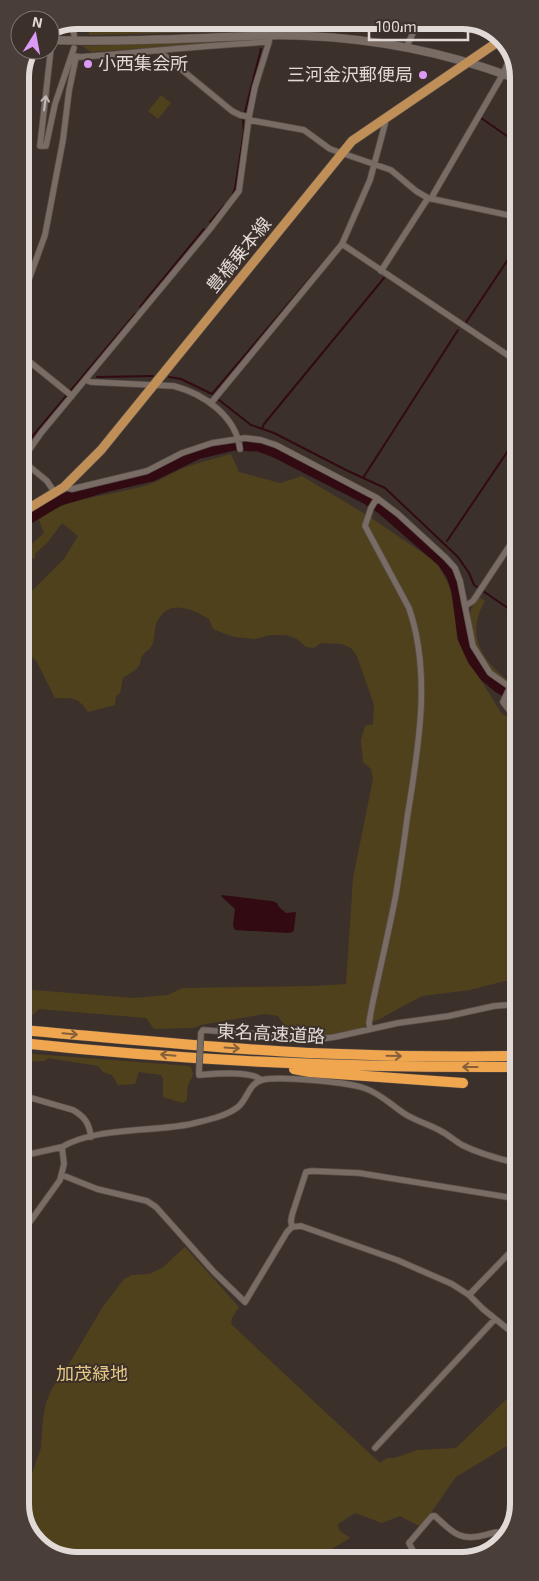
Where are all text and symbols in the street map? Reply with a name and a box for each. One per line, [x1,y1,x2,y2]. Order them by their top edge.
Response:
north arrow [10,10,60,60]
scale bar [369,10,468,42]
text: N [31,12,44,31]
text: 100 m [376,17,417,35]
place label: 小西集会所 [98,52,188,74]
marker: 小西集会所 [82,58,94,70]
place label: 三河金沢郵便局 [287,63,413,85]
marker: 三河金沢郵便局 [417,69,429,81]
one-way arrow [40,95,50,111]
street label: 豊橋乗本線 [201,212,275,296]
street label: 東名高速道路 [217,1019,326,1047]
one-way arrow [62,1030,78,1039]
one-way arrow [224,1043,240,1052]
one-way arrow [160,1050,176,1060]
one-way arrow [386,1051,402,1061]
one-way arrow [462,1062,478,1072]
park label: 加茂緑地 [56,1362,128,1384]

